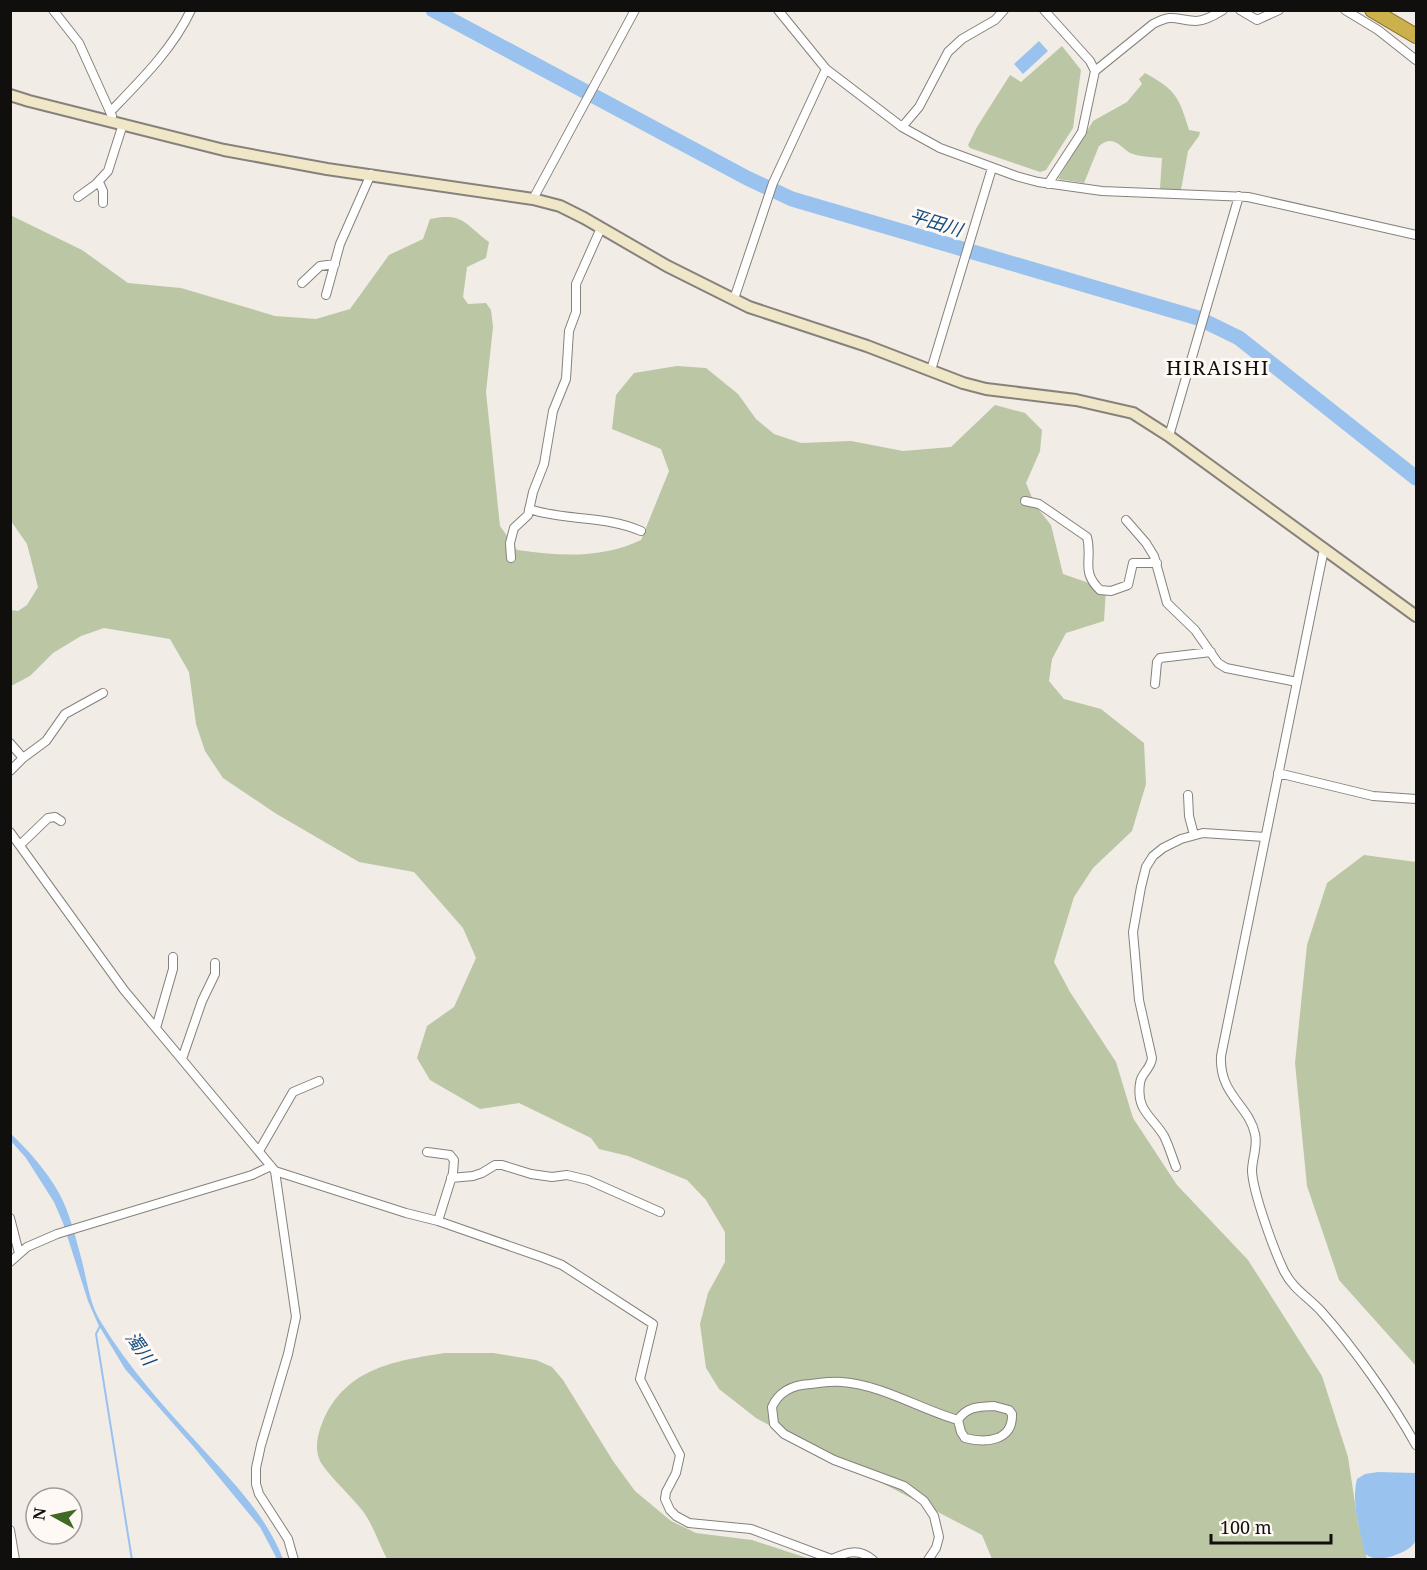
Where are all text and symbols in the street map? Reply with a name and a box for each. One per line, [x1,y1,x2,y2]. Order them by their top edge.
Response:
water label: 平田川 [907,203,967,242]
district label: HIRAISHI [1166,354,1270,381]
water label: 濁川 [121,1326,162,1371]
north arrow [24,1486,84,1546]
text: N [27,1506,51,1522]
scale bar [1211,1507,1331,1545]
text: 100 m [1220,1515,1272,1539]

